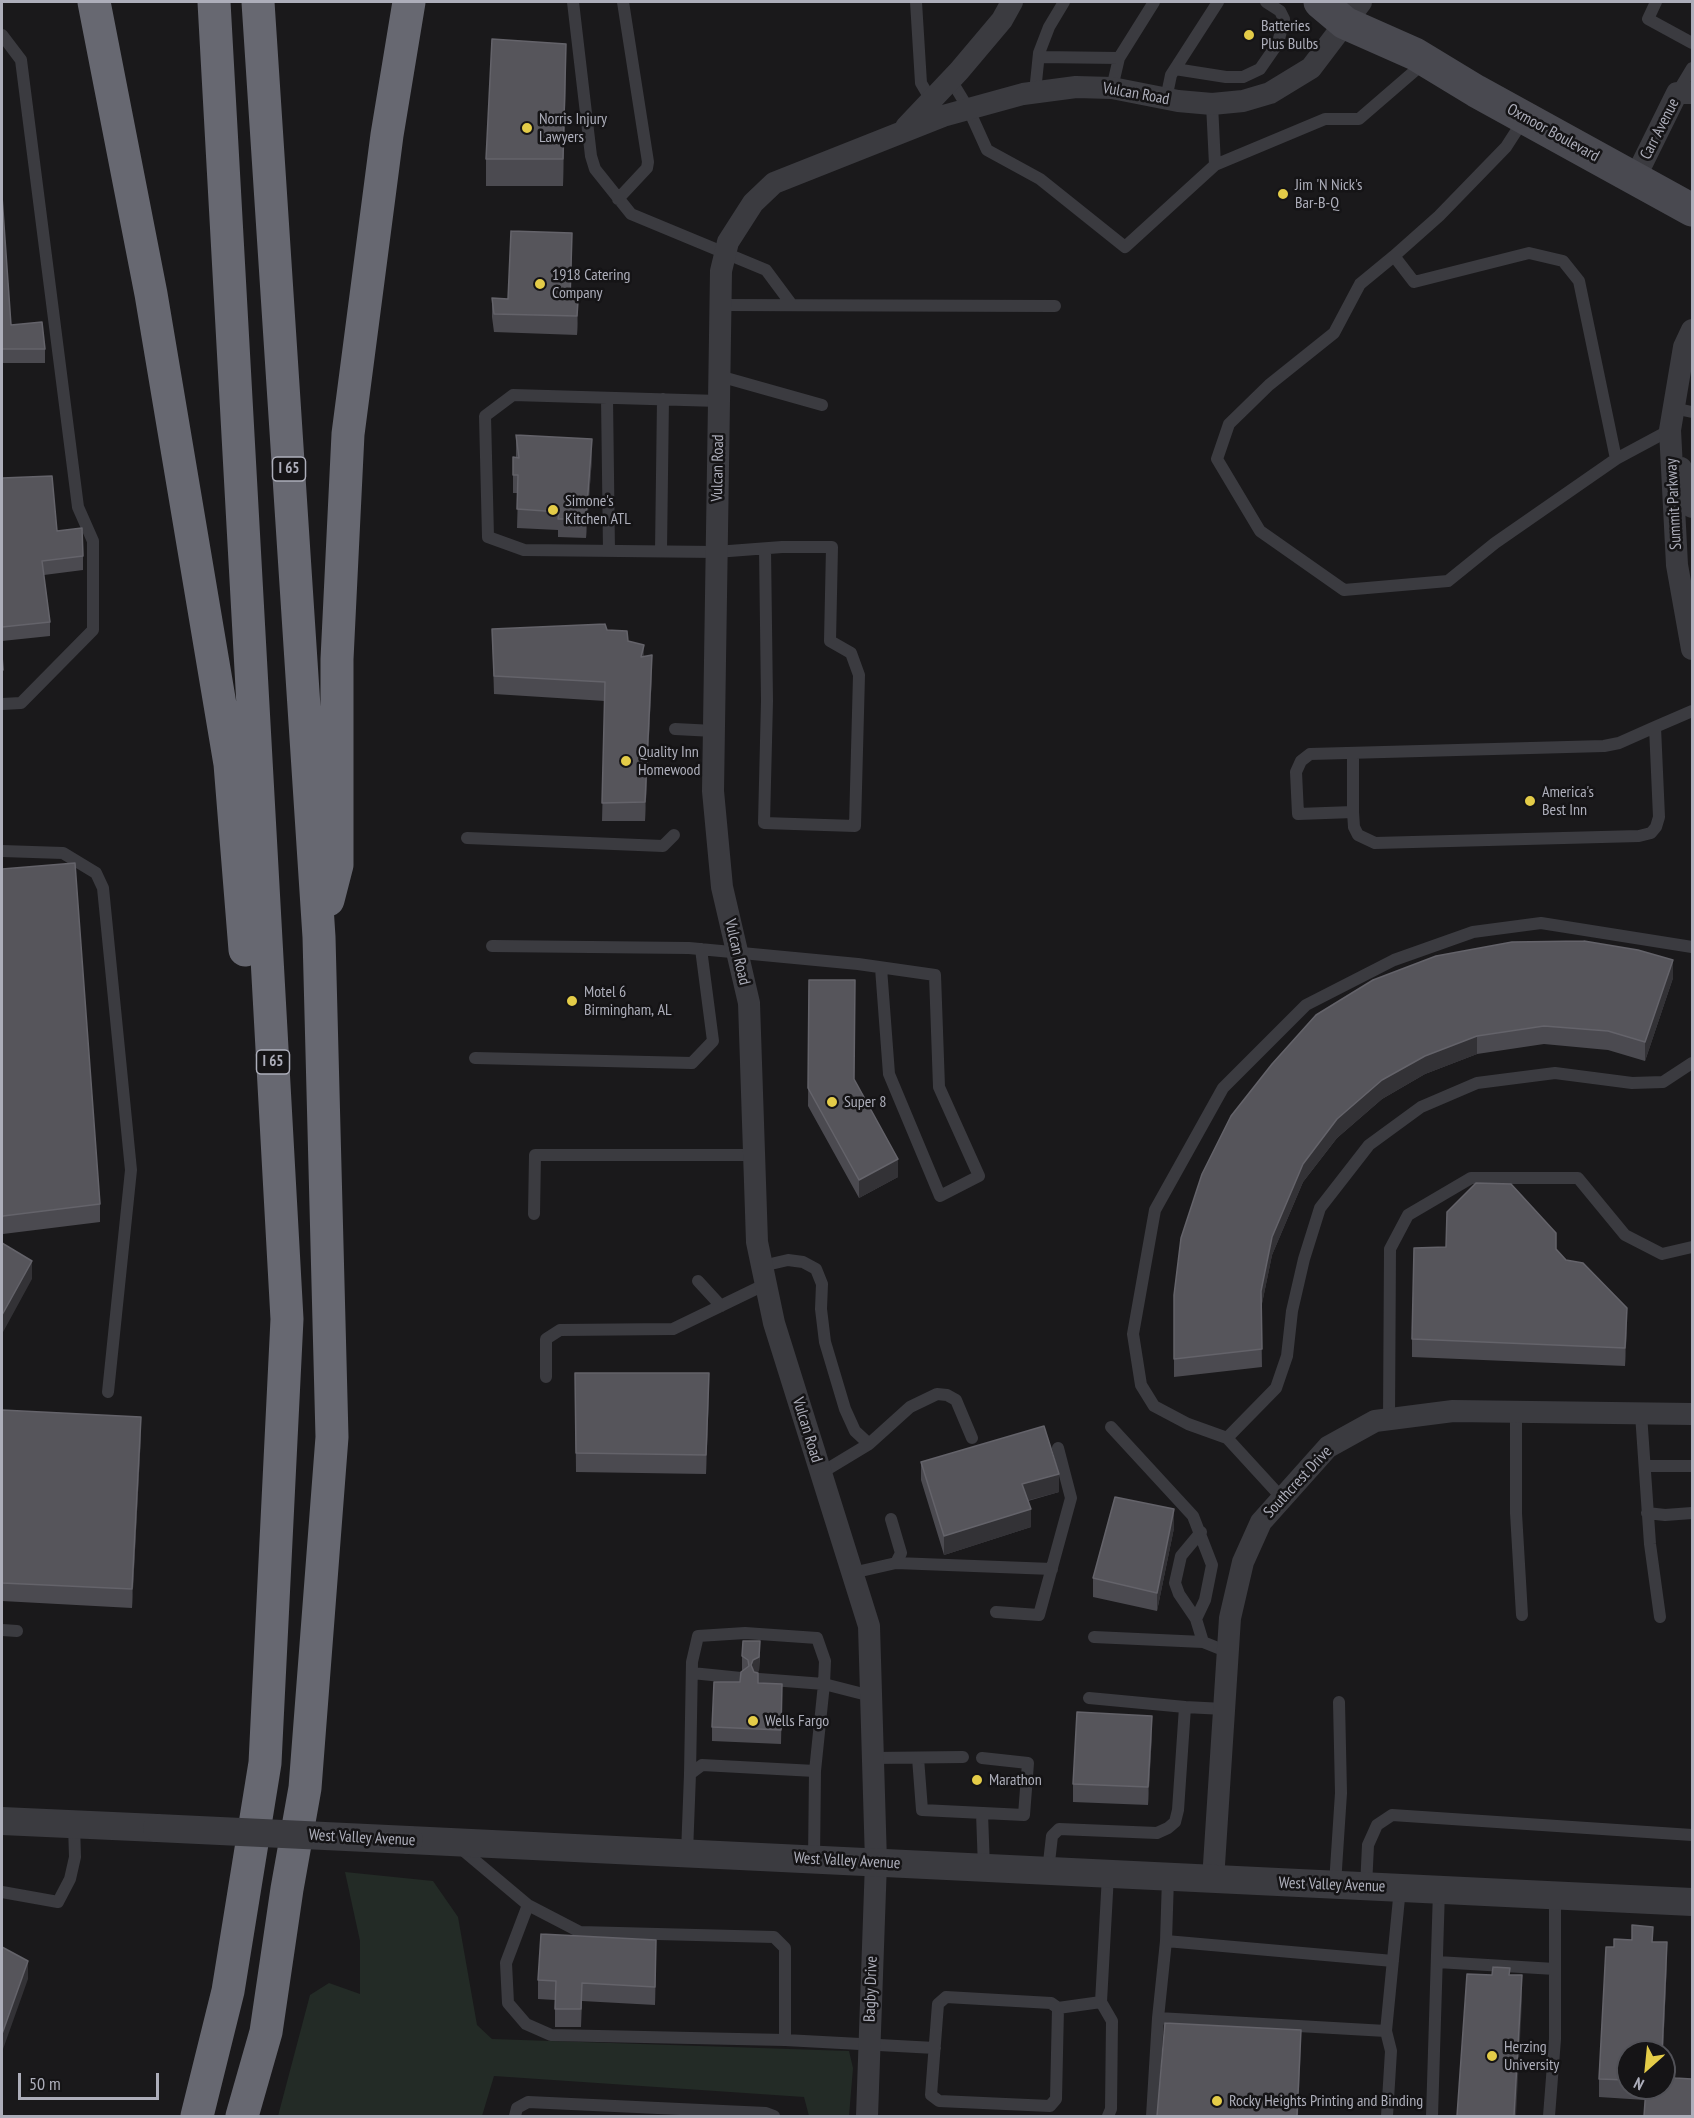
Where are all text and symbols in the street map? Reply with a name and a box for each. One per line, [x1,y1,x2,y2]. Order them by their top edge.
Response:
place label: Batteries Plus Bulbs [1261,16,1318,54]
marker: Batteries Plus Bulbs [1242,28,1256,42]
street label: Vulcan Road [1101,79,1171,109]
street label: Carr Avenue [1636,95,1684,163]
street label: Oxmoor Boulevard [1504,100,1602,166]
place label: Norris Injury Lawyers [539,109,607,147]
marker: Norris Injury Lawyers [520,121,534,135]
place label: Jim 'N Nick's Bar-B-Q [1295,175,1362,213]
marker: Jim 'N Nick's Bar-B-Q [1276,187,1290,201]
place label: 1918 Catering Company [552,265,630,303]
marker: 1918 Catering Company [533,277,547,291]
street label: Vulcan Road [708,434,728,502]
road number: I 65 [272,457,306,481]
street label: Summit Parkway [1662,458,1686,550]
place label: Simone's Kitchen ATL [565,491,631,529]
marker: Simone's Kitchen ATL [546,503,560,517]
place label: Quality Inn Homewood [638,742,700,780]
marker: Quality Inn Homewood [619,754,633,768]
place label: America's Best Inn [1542,782,1594,820]
marker: America's Best Inn [1523,794,1537,808]
street label: Vulcan Road [720,917,754,987]
place label: Motel 6 Birmingham, AL [584,982,672,1020]
marker: Motel 6 Birmingham, AL [565,994,579,1008]
road number: I 65 [256,1050,290,1074]
place label: Super 8 [844,1092,886,1112]
marker: Super 8 [825,1095,839,1109]
street label: Vulcan Road [788,1395,826,1465]
street label: Southcrest Drive [1260,1442,1336,1522]
place label: Wells Fargo [765,1711,829,1731]
marker: Wells Fargo [746,1714,760,1728]
place label: Marathon [989,1770,1042,1790]
marker: Marathon [970,1773,984,1787]
street label: West Valley Avenue [308,1826,416,1850]
street label: West Valley Avenue [793,1849,901,1873]
street label: West Valley Avenue [1278,1874,1386,1896]
street label: Bagby Drive [860,1956,882,2022]
place label: Herzing University [1504,2037,1559,2075]
north arrow [1616,2040,1676,2100]
marker: Herzing University [1485,2049,1499,2063]
scale bar [21,2061,162,2099]
text: 50 m [29,2072,61,2095]
text: N [1630,2073,1647,2095]
place label: Rocky Heights Printing and Binding [1229,2091,1423,2111]
marker: Rocky Heights Printing and Binding [1210,2094,1224,2108]

